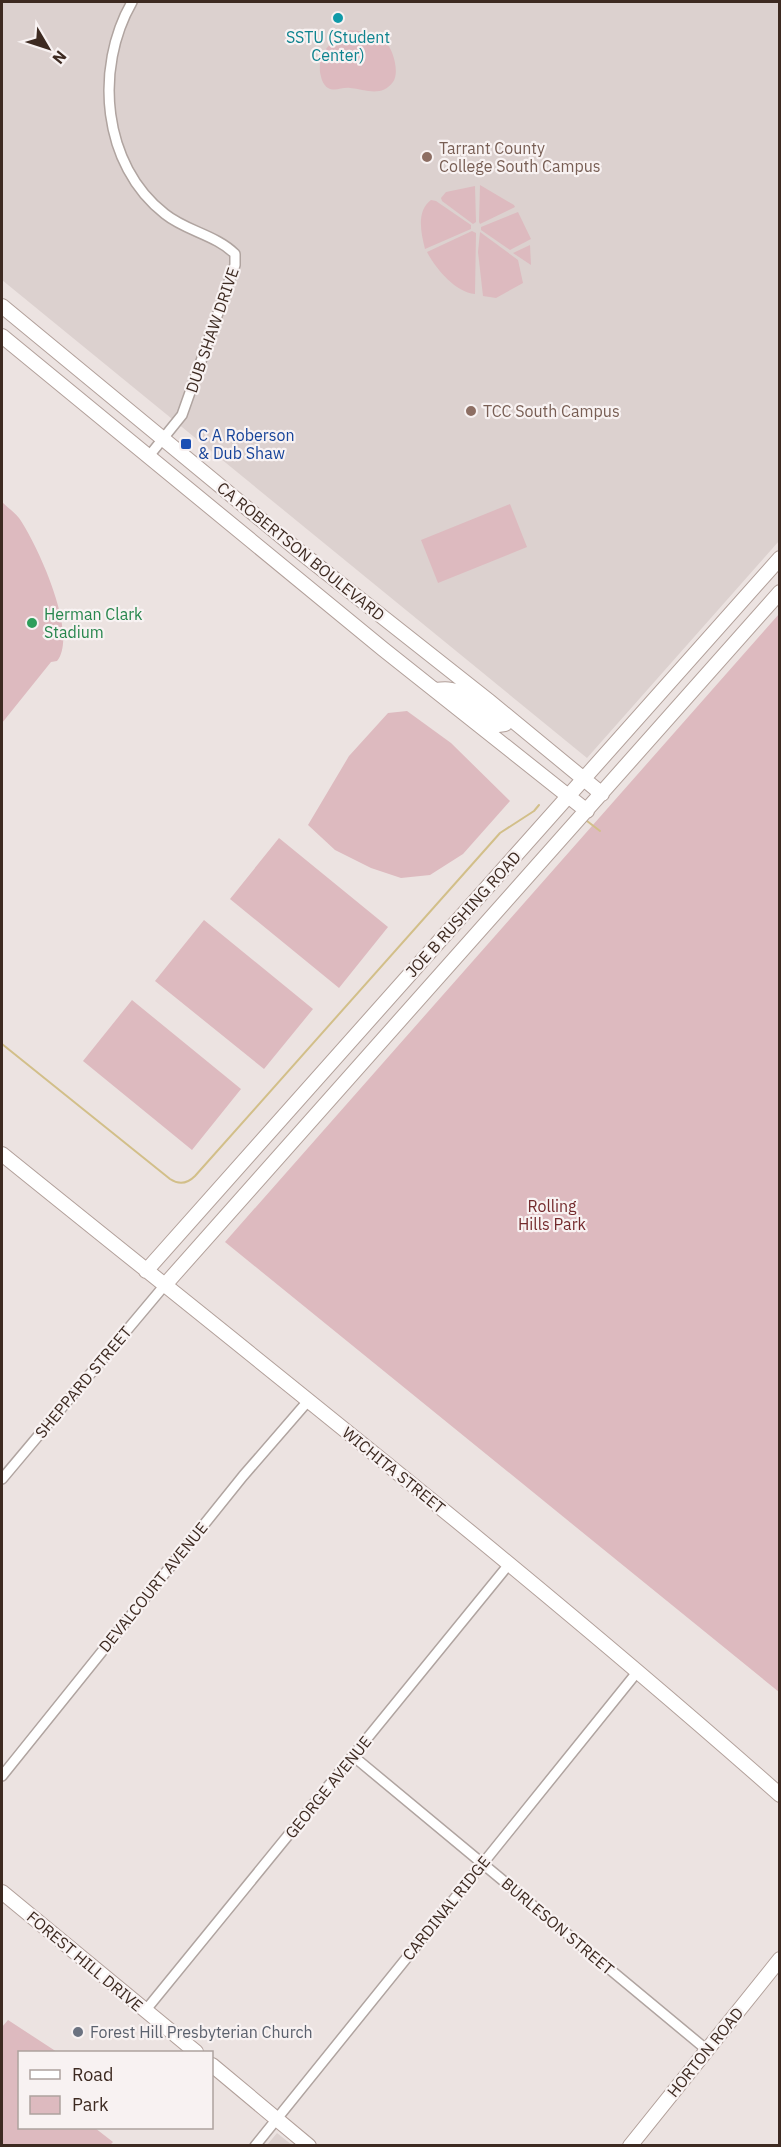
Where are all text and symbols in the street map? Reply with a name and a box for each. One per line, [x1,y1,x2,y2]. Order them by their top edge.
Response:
marker: SSTU (Student Center) [331,11,345,25]
north arrow [18,18,78,78]
place label: SSTU (Student Center) [286,27,390,65]
text: N [48,47,71,68]
place label: Tarrant County College South Campus [439,138,601,176]
marker: Tarrant County College South Campus [420,150,434,164]
street label: DUB SHAW DRIVE [181,265,243,395]
place label: TCC South Campus [483,401,620,421]
marker: TCC South Campus [464,404,478,418]
place label: C A Roberson & Dub Shaw [198,425,294,463]
marker: C A Roberson & Dub Shaw [179,437,193,451]
street label: CA ROBERTSON BOULEVARD [213,477,389,625]
place label: Herman Clark Stadium [44,604,143,642]
marker: Herman Clark Stadium [25,616,39,630]
street label: JOE B RUSHING ROAD [401,847,525,981]
park label: Rolling Hills Park [518,1196,587,1234]
street label: SHEPPARD STREET [30,1322,136,1442]
street label: WICHITA STREET [339,1422,449,1518]
street label: DEVALCOURT AVENUE [94,1518,212,1656]
street label: GEORGE AVENUE [281,1732,375,1842]
street label: CARDINAL RIDGE [398,1852,494,1964]
street label: BURLESON STREET [498,1873,618,1979]
street label: FOREST HILL DRIVE [23,1907,147,2015]
street label: HORTON ROAD [663,2003,747,2101]
place label: Forest Hill Presbyterian Church [90,2022,313,2042]
marker: Forest Hill Presbyterian Church [71,2025,85,2039]
legend [18,2051,213,2129]
text: Road [72,2063,113,2086]
text: Park [72,2093,109,2116]

